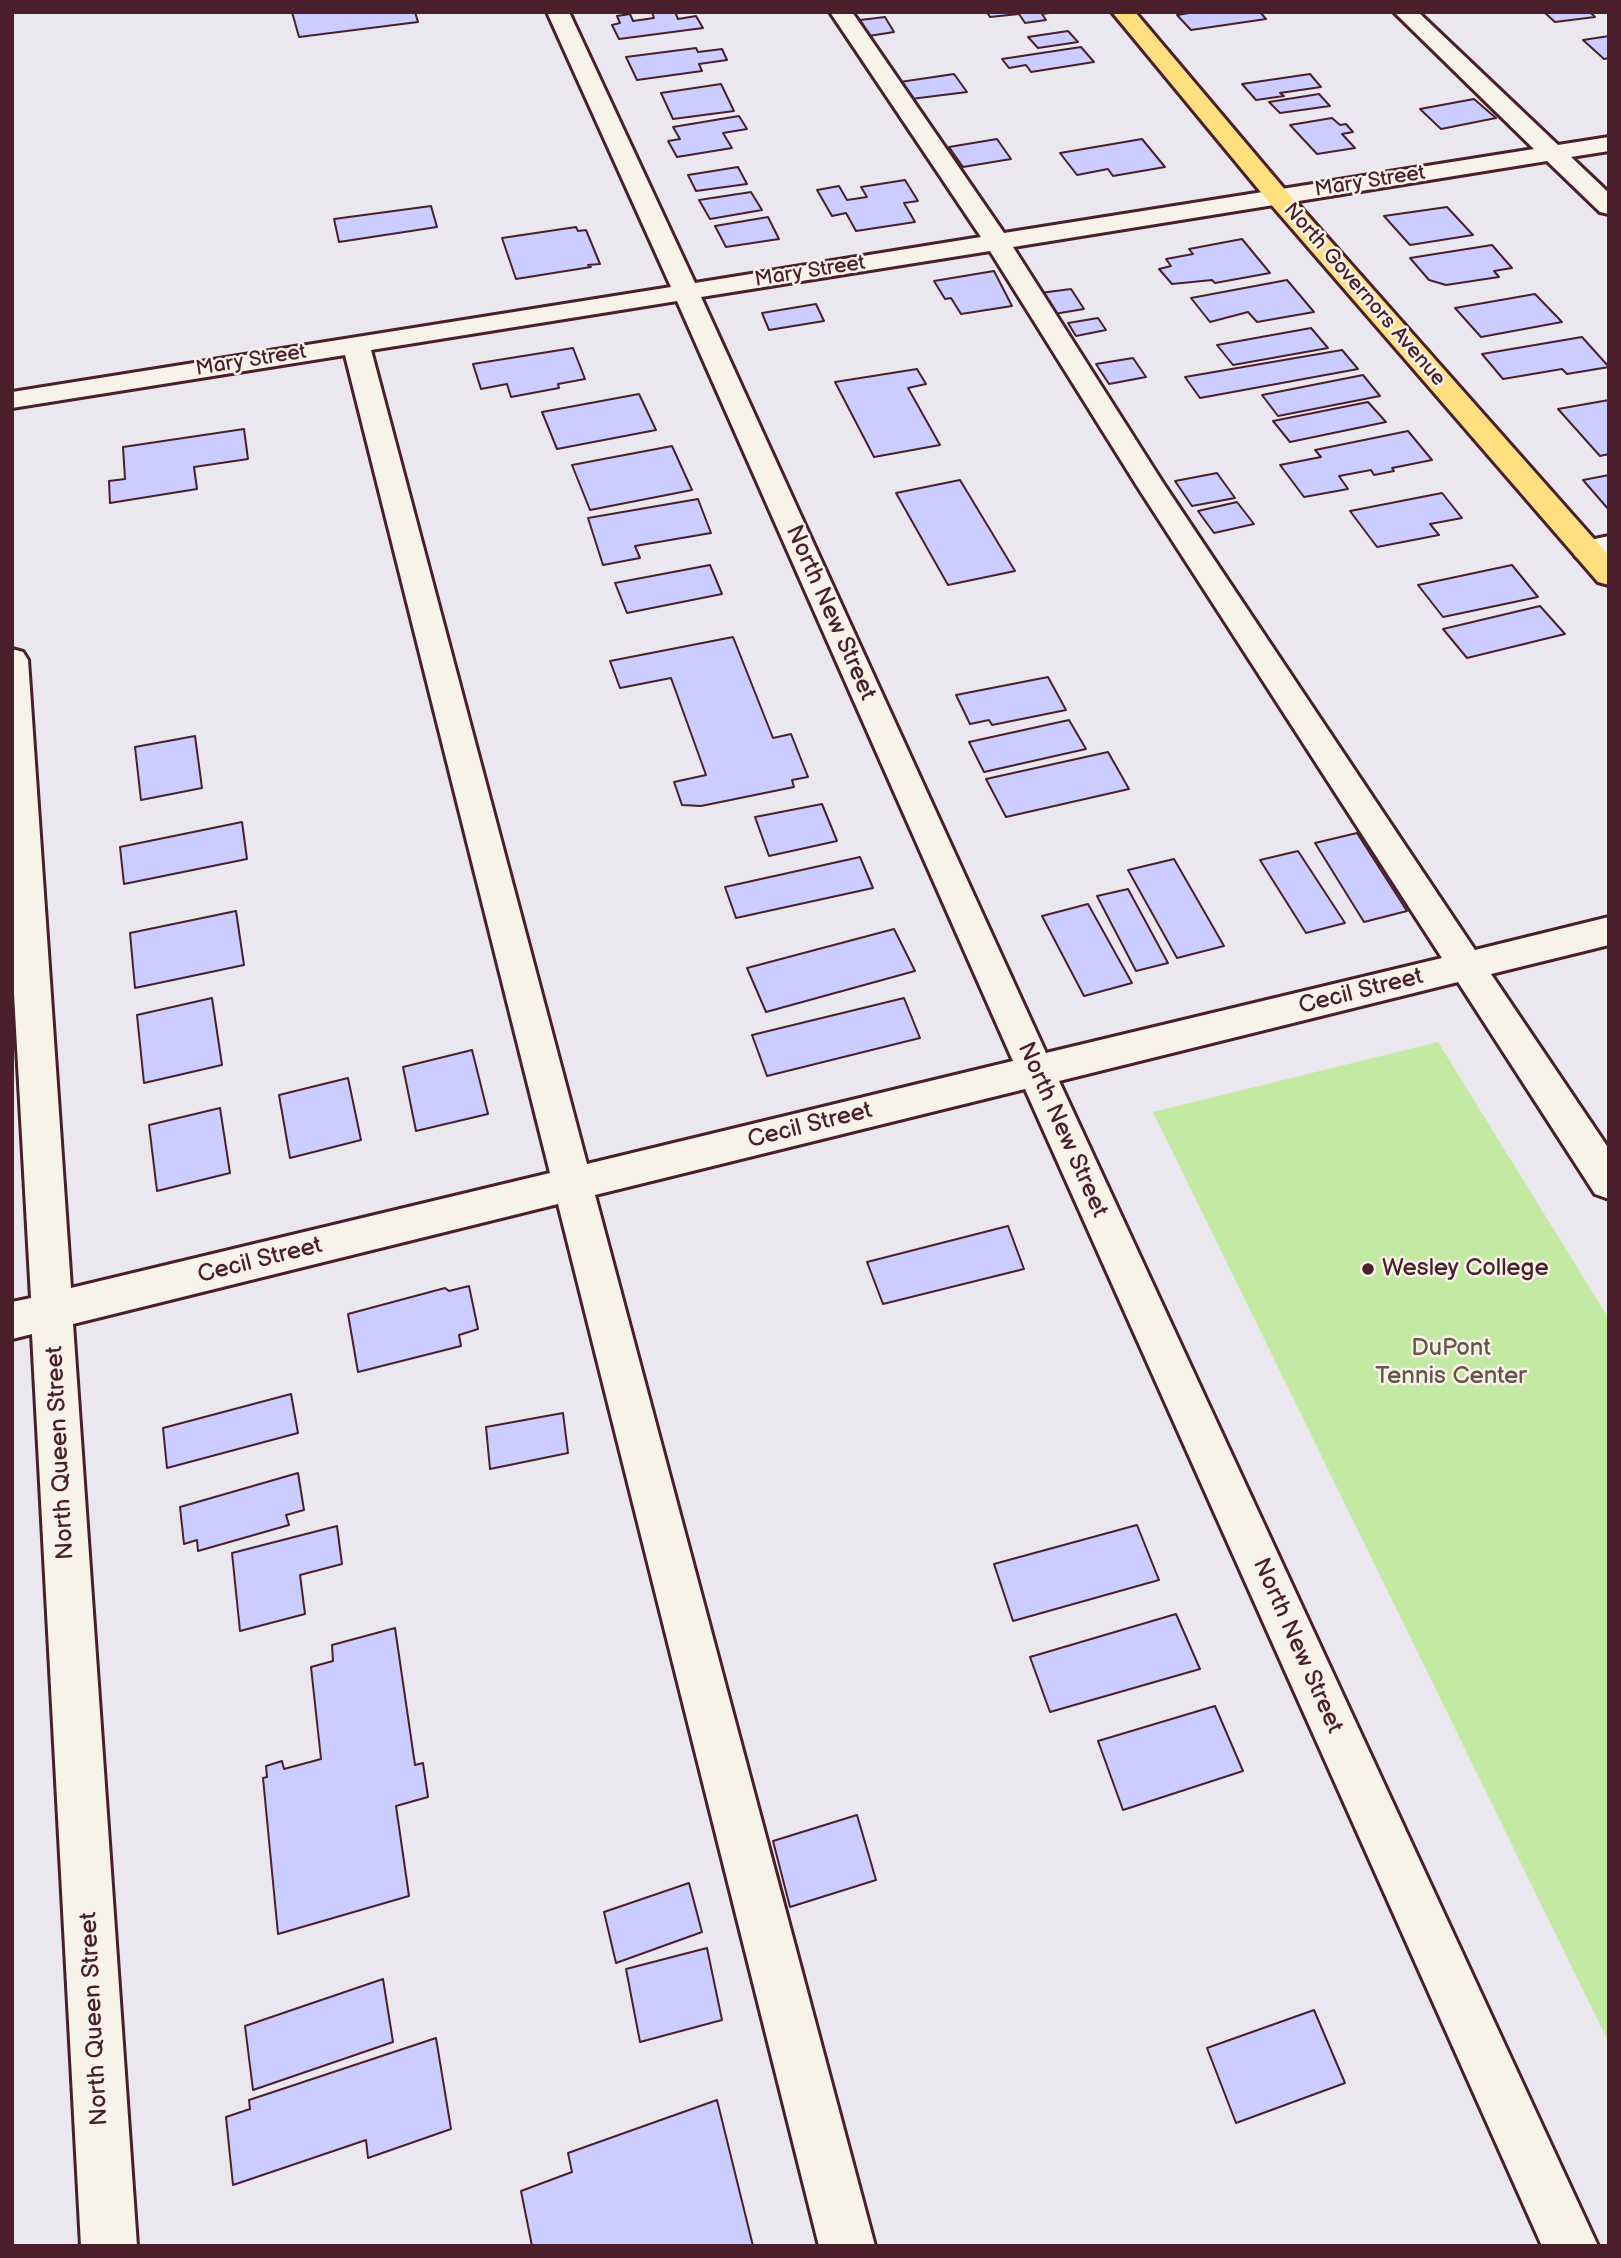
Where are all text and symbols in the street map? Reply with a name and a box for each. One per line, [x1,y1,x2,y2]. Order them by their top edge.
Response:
street label: Mary Street [1313,161,1427,203]
street label: North Governors Avenue [1278,198,1450,392]
street label: Mary Street [753,251,867,293]
street label: Mary Street [194,340,308,382]
street label: North New Street [779,521,881,705]
street label: Cecil Street [1296,963,1426,1021]
street label: North New Street [1011,1038,1113,1222]
street label: Cecil Street [745,1097,875,1155]
street label: Cecil Street [195,1232,325,1290]
place label: Wesley College [1382,1255,1549,1283]
marker: Wesley College [1360,1261,1376,1277]
park label: DuPont Tennis Center [1375,1335,1527,1391]
street label: North Queen Street [41,1345,81,1561]
street label: North New Street [1246,1554,1348,1738]
street label: North Queen Street [75,1911,115,2127]

